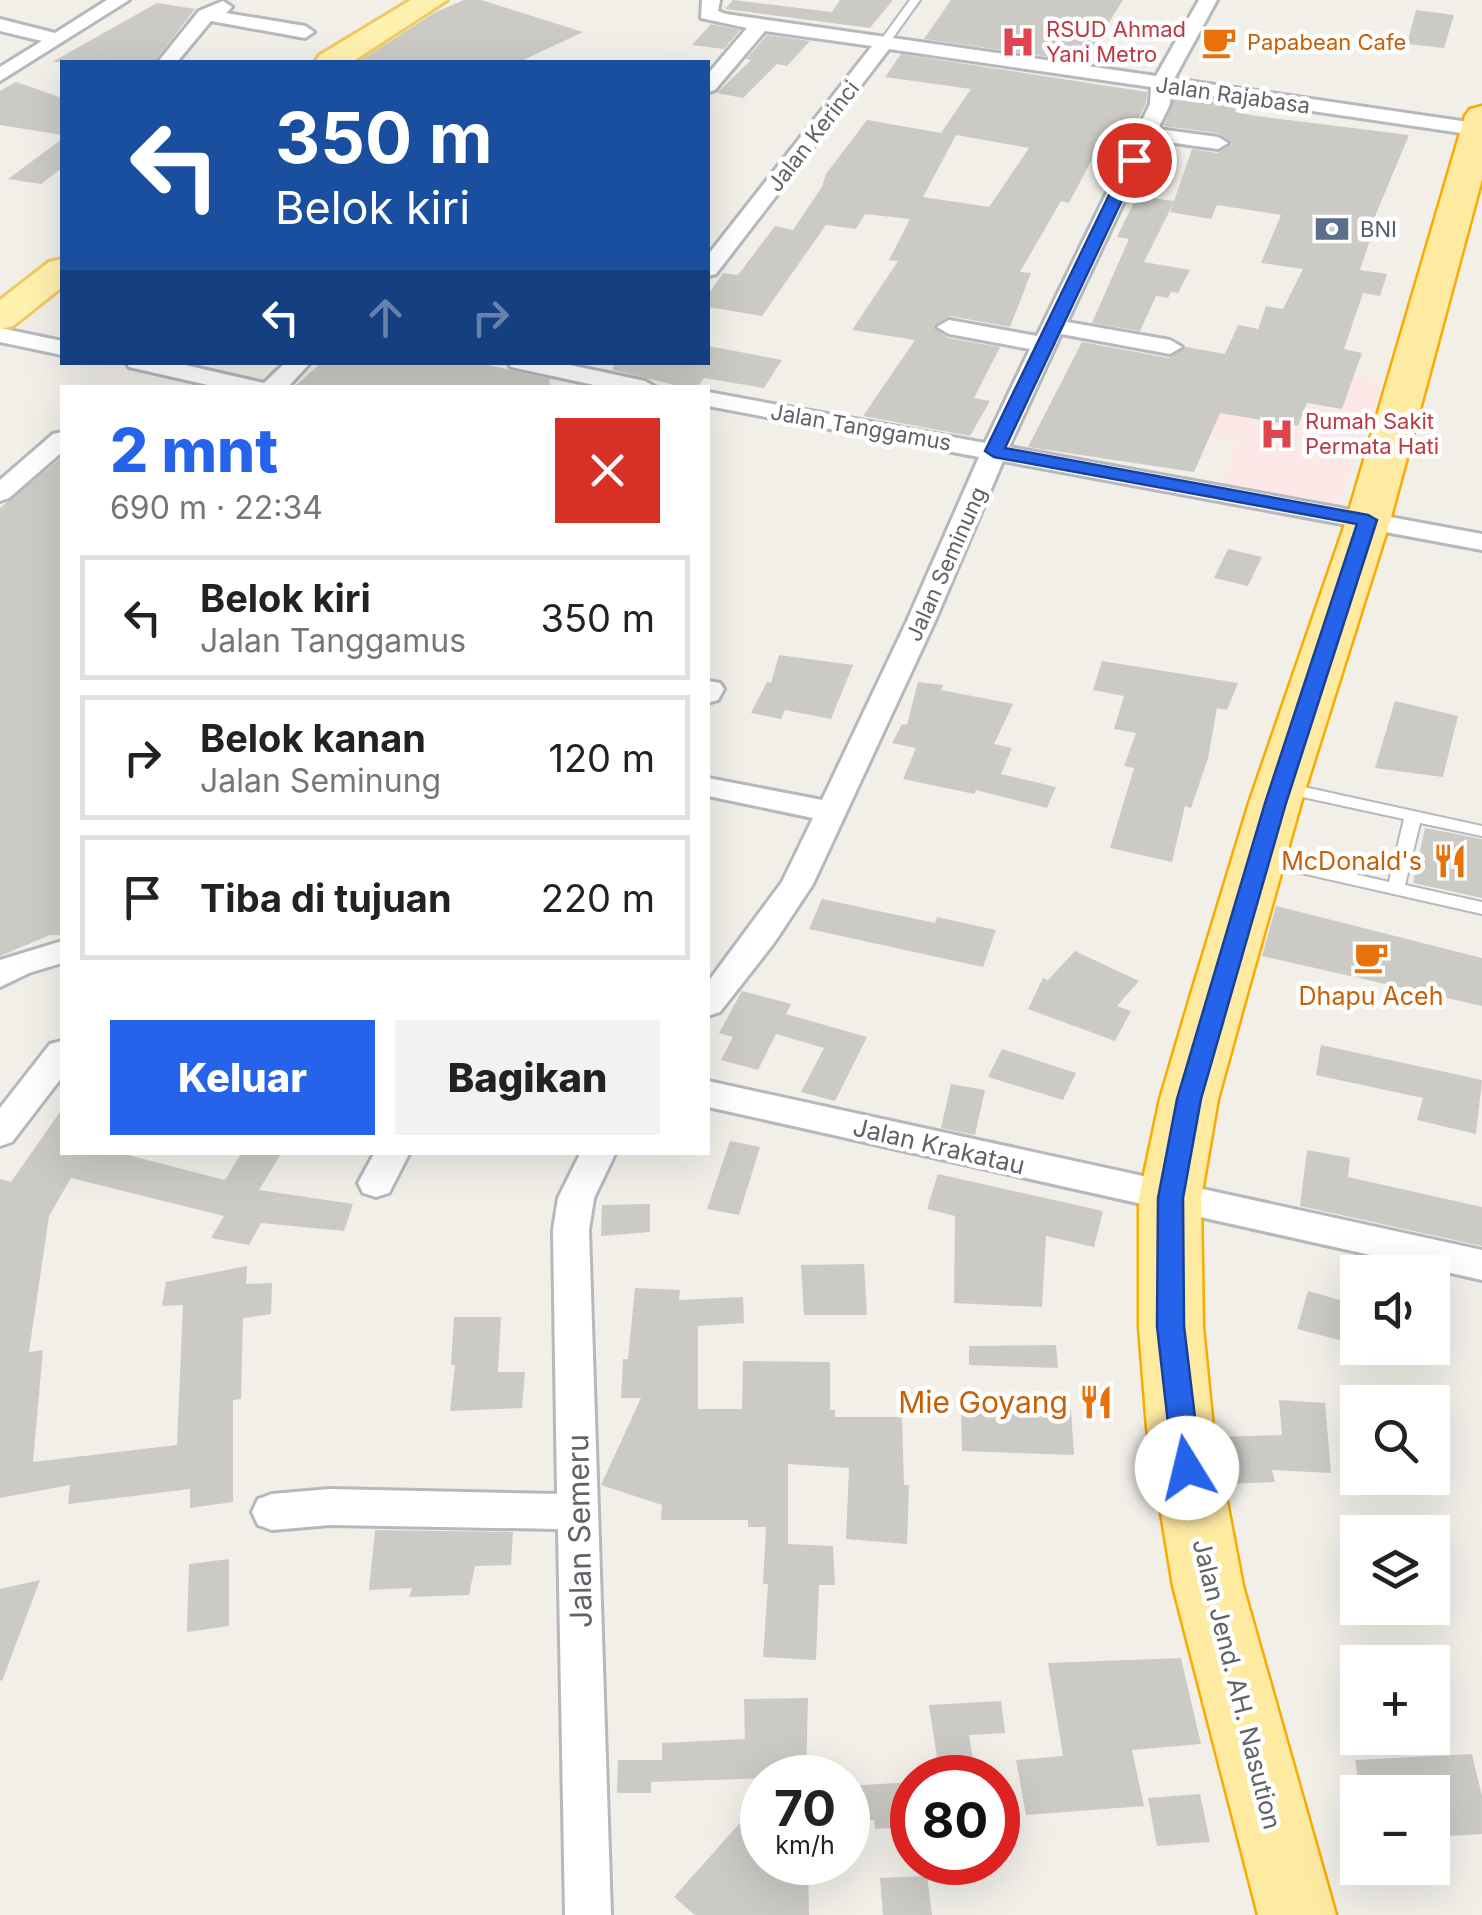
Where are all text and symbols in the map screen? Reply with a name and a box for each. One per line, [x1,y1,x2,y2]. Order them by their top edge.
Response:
place label: RSUD Ahmad Yani Metro [1046,16,1186,67]
hospital icon: RSUD Ahmad Yani Metro [999,23,1037,61]
cafe icon: Papabean Cafe [1200,23,1238,61]
place label: Papabean Cafe [1247,29,1406,55]
street label: Jalan Rajabasa [1154,71,1312,119]
street label: Jalan Kerinci [762,75,864,197]
text: 350 m [275,95,493,180]
icon: left [110,100,240,230]
pin [1092,118,1177,203]
icon: arrive [1107,133,1162,188]
text: Belok kiri [275,180,470,235]
bank icon: BNI [1313,210,1351,248]
place label: BNI [1360,216,1397,242]
icon: left [253,290,308,345]
icon: ahead [358,290,413,345]
icon: right [463,290,518,345]
street label: Jalan Tanggamus [769,398,953,456]
place label: Rumah Sakit Permata Hati [1305,408,1439,459]
text: 2 mnt [110,414,278,486]
hospital icon: Rumah Sakit Permata Hati [1258,415,1296,453]
button: close [555,418,660,523]
street label: Jalan Seminung [900,483,992,645]
text: 690 m · 22:34 [110,488,323,527]
text: Belok kiri [200,575,371,621]
icon: left [115,590,170,645]
text: 350 m [540,595,655,641]
text: Jalan Tanggamus [200,621,466,660]
text: Belok kanan [200,715,426,761]
icon: right [115,730,170,785]
text: 120 m [548,735,655,781]
text: Jalan Seminung [200,761,441,800]
restaurant icon: McDonald's [1431,842,1469,880]
place label: McDonald's [1281,846,1422,876]
icon: arrive [115,870,170,925]
text: Tiba di tujuan [200,875,452,921]
text: 220 m [541,875,655,921]
cafe icon: Dhapu Aceh [1352,938,1390,976]
place label: Dhapu Aceh [1299,981,1443,1011]
button: Keluar [110,1020,375,1135]
button: Bagikan [395,1020,660,1135]
street label: Jalan Krakatau [850,1112,1028,1180]
map controls [1340,1255,1450,1885]
button: sound [1340,1255,1450,1365]
restaurant icon: Mie Goyang [1077,1383,1115,1421]
place label: Mie Goyang [898,1384,1068,1420]
button: search [1340,1385,1450,1495]
position arrow [1135,1416,1239,1520]
street label: Jalan Semeru [559,1434,599,1628]
button: layers [1340,1515,1450,1625]
street label: Jalan Jend. AH. Nasution [1186,1536,1288,1832]
button: + [1340,1645,1450,1755]
speed limit sign: 80 [890,1755,1020,1885]
button: − [1340,1775,1450,1885]
text: 70 [774,1778,836,1838]
text: km/h [775,1830,835,1860]

